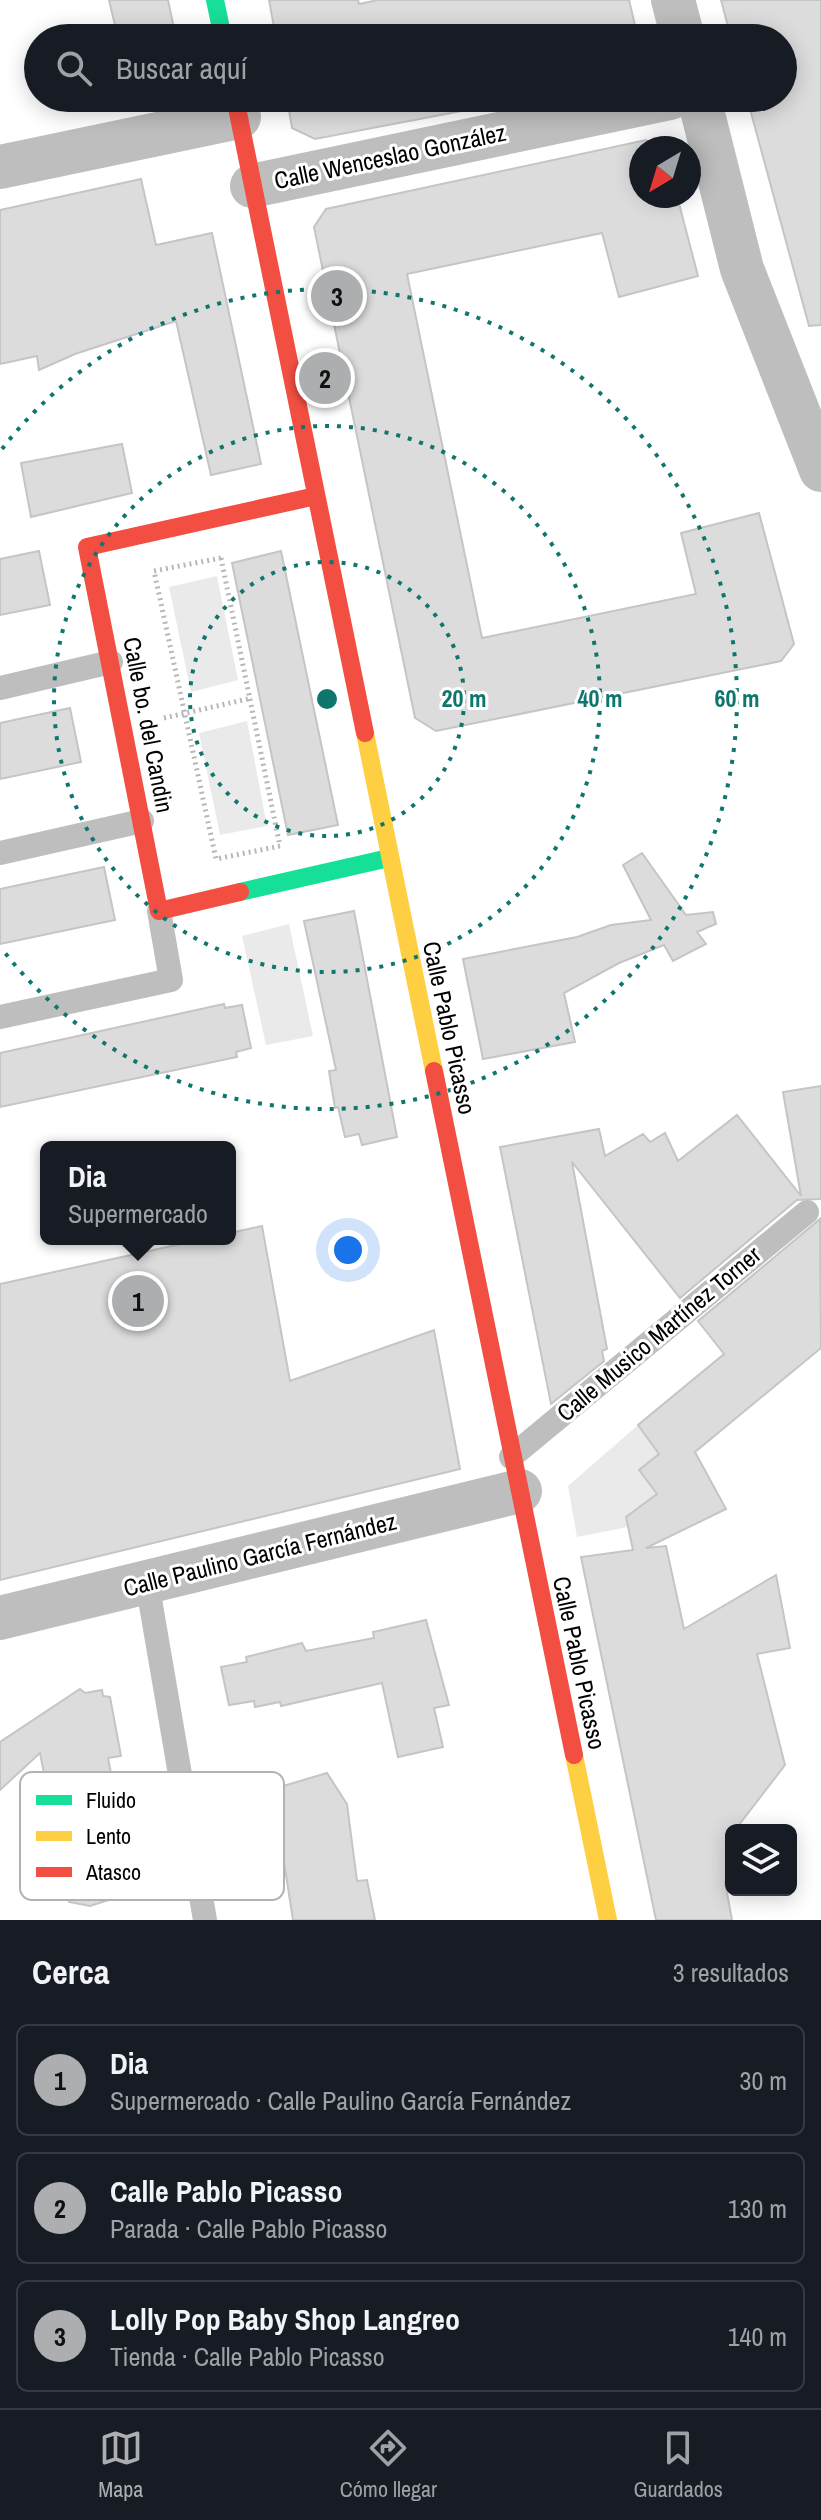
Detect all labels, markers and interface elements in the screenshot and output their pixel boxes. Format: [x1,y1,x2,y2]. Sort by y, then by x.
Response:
search box [24,24,797,112]
icon: search [52,46,96,90]
text: Buscar aquí [116,48,247,88]
street label: Calle Wenceslao González [271,116,509,196]
north arrow [629,136,701,208]
pin: 3 [311,266,363,326]
pin: 2 [299,348,351,408]
street label: Calle bo. del Candin [116,634,182,815]
text: 20 m [442,682,486,714]
text: 40 m [578,682,622,714]
text: 60 m [715,682,759,714]
centre of rings [313,685,341,713]
street label: Calle Pablo Picasso [416,938,484,1117]
popup [40,1141,236,1245]
text: Dia [68,1156,106,1196]
text: Supermercado [68,1196,208,1231]
your location [328,1230,368,1270]
street label: Calle Musico Martínez Torner [550,1238,767,1428]
pin: 1 [112,1271,164,1331]
street label: Calle Paulino García Fernández [120,1505,400,1603]
street label: Calle Pablo Picasso [546,1573,614,1752]
legend [20,1772,284,1900]
text: Fluido [86,1785,136,1815]
text: Lento [86,1821,131,1851]
map controls [725,1824,797,1896]
button: layers [725,1824,797,1896]
text: Atasco [85,1857,141,1887]
text: Cerca [32,1949,110,1995]
text: 3 resultados [673,1955,789,1990]
text: Dia [110,2043,148,2083]
text: 1 [54,2063,66,2098]
text: 30 m [740,2063,787,2098]
text: Supermercado · Calle Paulino García Fernández [110,2083,571,2118]
text: Calle Pablo Picasso [110,2171,342,2211]
text: 2 [54,2191,66,2226]
text: 130 m [728,2191,787,2226]
text: Parada · Calle Pablo Picasso [110,2211,387,2246]
text: Lolly Pop Baby Shop Langreo [110,2299,460,2339]
text: 3 [54,2319,66,2354]
text: 140 m [728,2319,787,2354]
text: Tienda · Calle Pablo Picasso [110,2339,384,2374]
tab: Mapa [98,2426,143,2504]
tab: Cómo llegar [340,2426,437,2504]
tab: Guardados [634,2426,723,2504]

